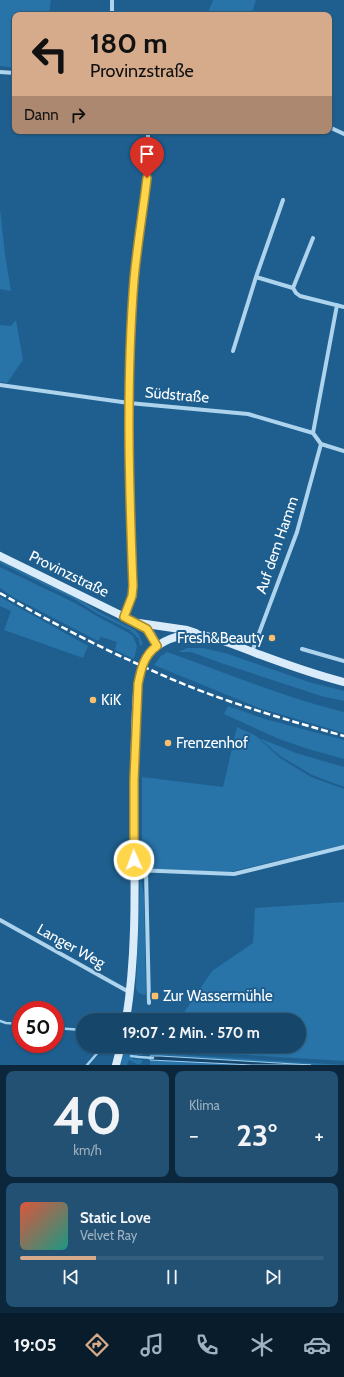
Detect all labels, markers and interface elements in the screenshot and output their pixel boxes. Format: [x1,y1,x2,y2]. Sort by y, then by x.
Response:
text: 180 m [90,26,168,60]
icon: left [24,28,76,80]
text: Provinzstraße [90,60,194,82]
icon: right [67,104,89,126]
text: Dann [24,106,59,124]
pin [130,137,164,178]
icon: arrive [136,143,158,165]
street label: Südstraße [144,383,210,407]
street label: Auf dem Hamm [252,494,302,596]
street label: Provinzstraße [26,547,112,601]
place label: Fresh&Beauty [177,629,264,647]
marker: Fresh&Beauty [267,633,277,643]
place label: KiK [101,691,122,709]
marker: KiK [88,695,98,705]
place label: Frenzenhof [176,734,248,752]
marker: Frenzenhof [163,738,173,748]
position arrow [113,839,155,881]
street label: Langer Weg [34,920,109,972]
place label: Zur Wassermühle [163,987,273,1005]
marker: Zur Wassermühle [150,991,160,1001]
speed limit sign: 50 [12,1001,64,1053]
text: 19:07 · 2 Min. · 570 m [122,1024,260,1042]
text: 40 [53,1084,122,1147]
text: Klima [189,1097,220,1113]
text: 23° [236,1117,277,1154]
text: − [189,1122,199,1149]
text: + [314,1122,324,1149]
text: km/h [73,1142,102,1158]
text: Static Love [80,1209,151,1227]
text: Velvet Ray [80,1227,137,1243]
icon: previous [60,1266,82,1288]
icon: pause [161,1266,183,1288]
icon: next [262,1266,284,1288]
icon: directions [83,1331,111,1359]
icon: music [138,1331,166,1359]
icon: phone [193,1331,221,1359]
icon: climate [248,1331,276,1359]
icon: car [303,1331,331,1359]
text: 19:05 [13,1334,57,1356]

